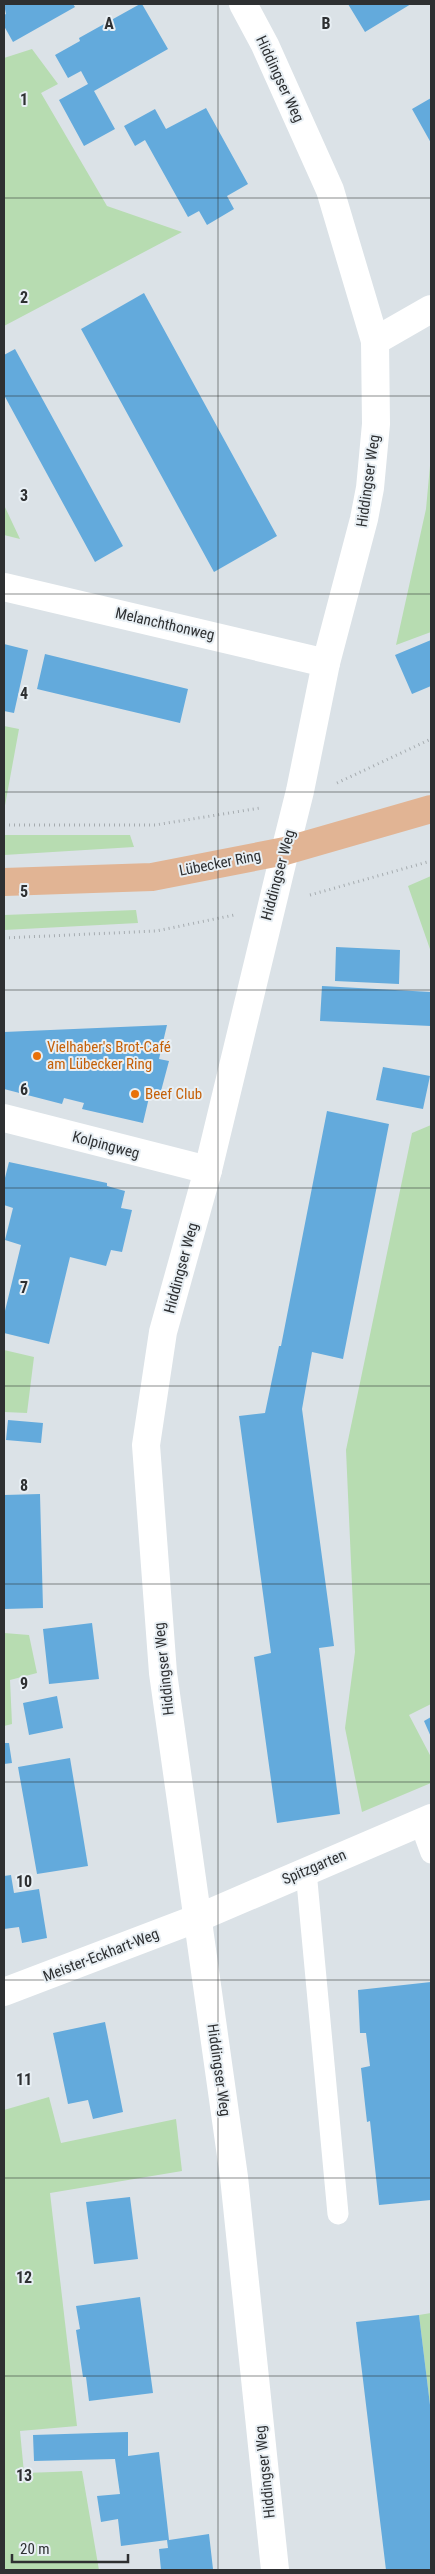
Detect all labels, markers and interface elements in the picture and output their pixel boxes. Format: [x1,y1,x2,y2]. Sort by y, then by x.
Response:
text: A [104,14,114,33]
text: B [322,14,331,33]
street label: Hiddingser Weg [252,33,308,125]
text: 1 [20,90,28,109]
text: 2 [20,288,28,307]
street label: Hiddingser Weg [353,434,383,528]
text: 3 [20,486,28,505]
street label: Melanchthonweg [114,604,216,644]
text: 4 [20,684,28,703]
street label: Hiddingser Weg [257,828,299,922]
street label: Lübecker Ring [177,846,263,880]
text: 5 [20,882,28,901]
place label: Vielhaber's Brot-Café am Lübecker Ring [47,1038,171,1073]
marker: Vielhaber's Brot-Café am Lübecker Ring [31,1050,43,1062]
text: 6 [20,1080,28,1099]
place label: Beef Club [145,1085,202,1103]
marker: Beef Club [129,1088,141,1100]
street label: Kolpingweg [71,1127,141,1163]
street label: Hiddingser Weg [160,1221,202,1315]
text: 7 [20,1278,28,1297]
text: 8 [20,1476,28,1495]
street label: Hiddingser Weg [150,1622,178,1716]
text: 9 [20,1674,28,1693]
street label: Spitzgarten [279,1845,349,1889]
text: 10 [16,1872,32,1891]
street label: Meister-Eckhart-Weg [41,1925,161,1985]
street label: Hiddingser Weg [204,2023,234,2117]
text: 11 [16,2070,32,2089]
text: 12 [16,2268,32,2287]
street label: Hiddingser Weg [251,2425,279,2519]
text: 13 [16,2466,32,2485]
scale bar [12,2532,129,2564]
text: 20 m [20,2540,50,2558]

